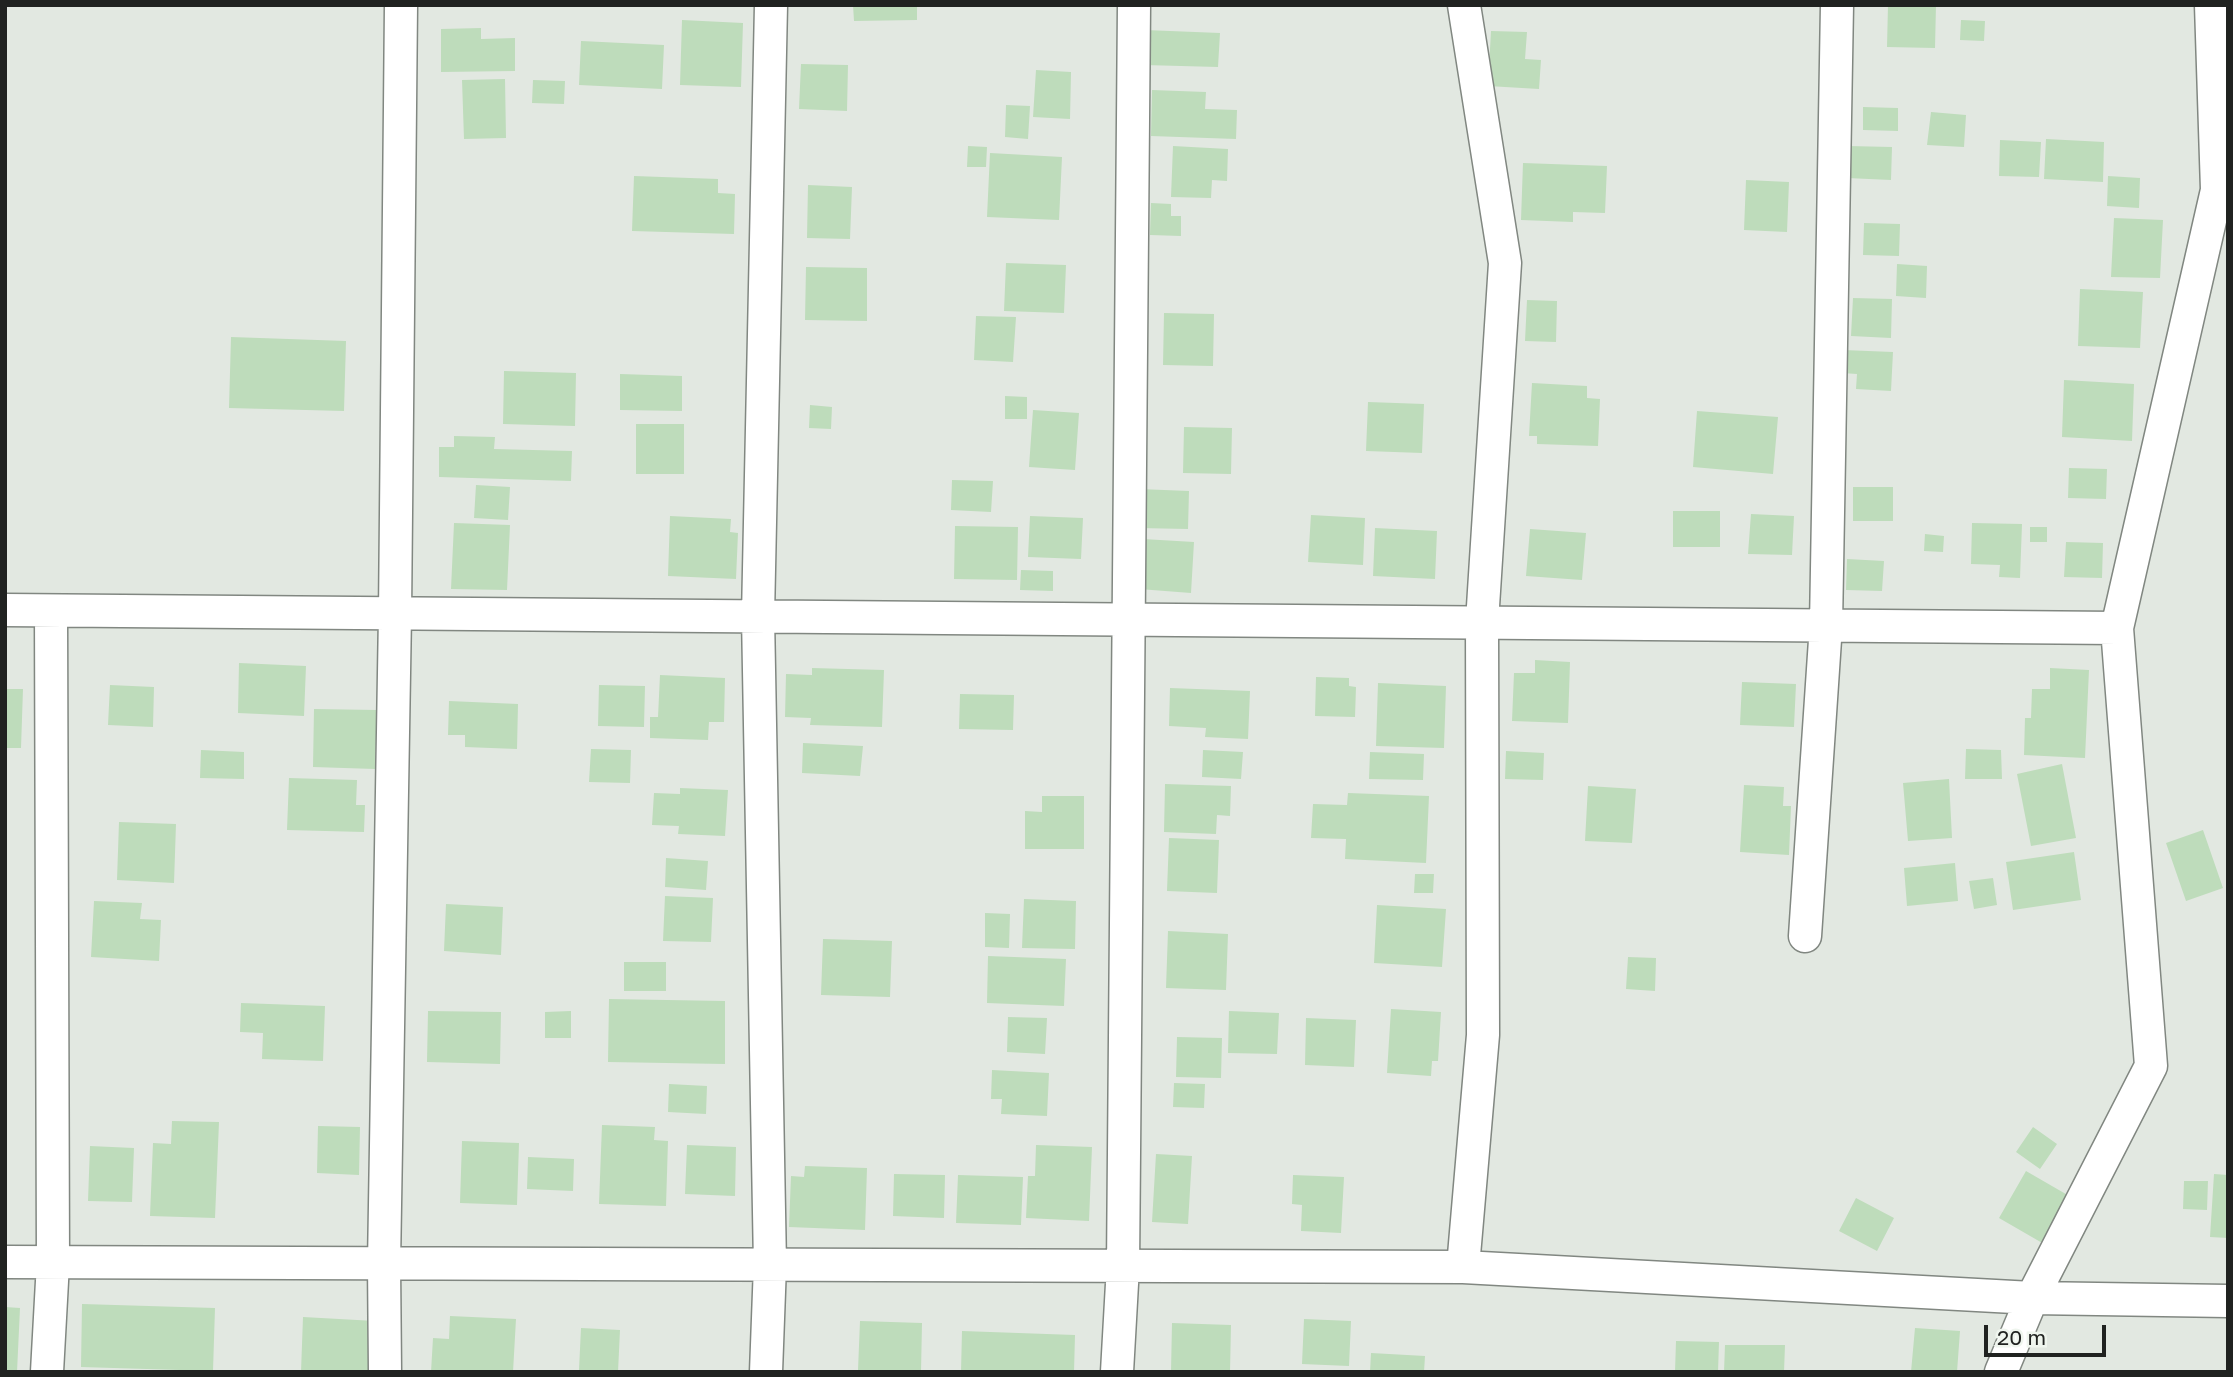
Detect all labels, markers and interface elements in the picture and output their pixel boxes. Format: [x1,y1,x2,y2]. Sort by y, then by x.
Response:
scale bar [1988,1310,2110,1354]
text: 20 m [1997,1324,2046,1350]

